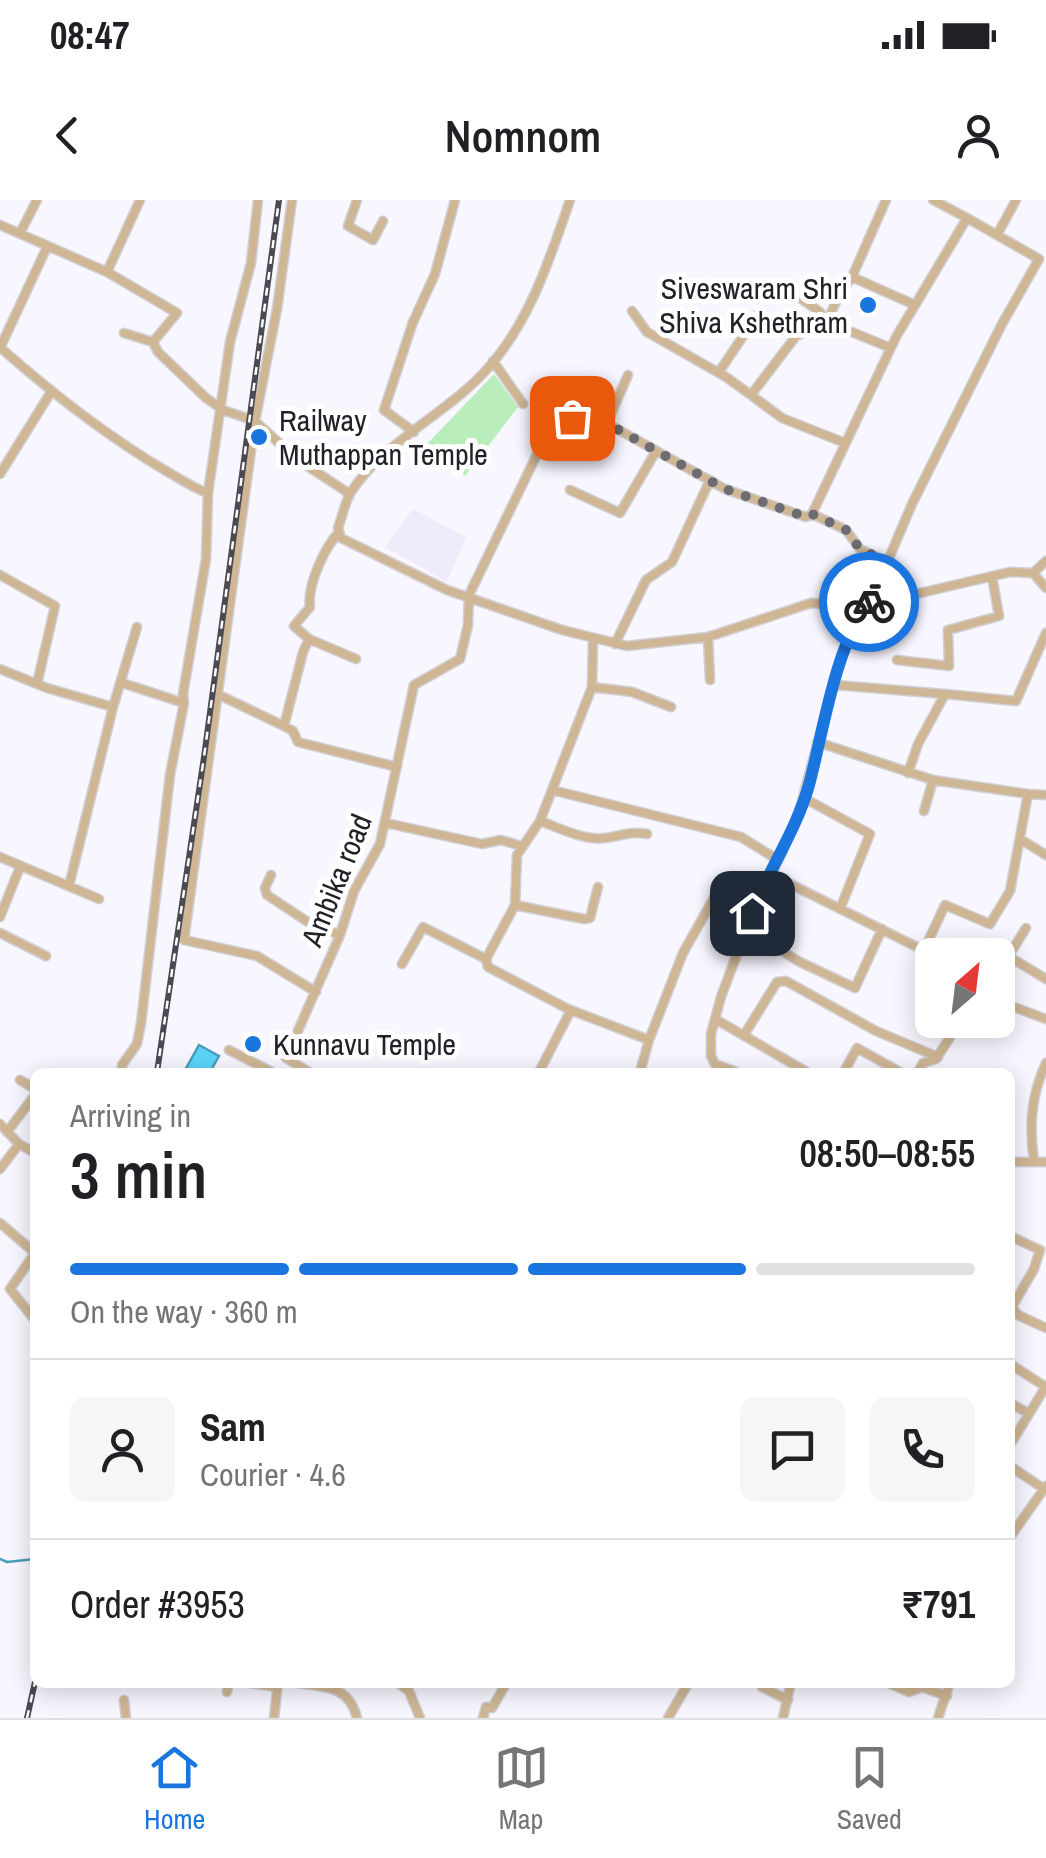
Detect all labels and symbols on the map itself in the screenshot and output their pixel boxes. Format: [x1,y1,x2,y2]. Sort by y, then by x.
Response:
place label: Siveswaram Shri Shiva Kshethram [659,268,848,342]
marker: Siveswaram Shri Shiva Kshethram [857,294,879,316]
pin [530,376,615,461]
place label: Railway Muthappan Temple [279,400,488,474]
marker: Railway Muthappan Temple [248,426,270,448]
courier [819,552,919,652]
street label: Ambika road [291,808,381,953]
pin [710,871,795,956]
north arrow [915,938,1015,1038]
place label: Kunnavu Temple [273,1024,456,1064]
marker: Kunnavu Temple [242,1033,264,1055]

